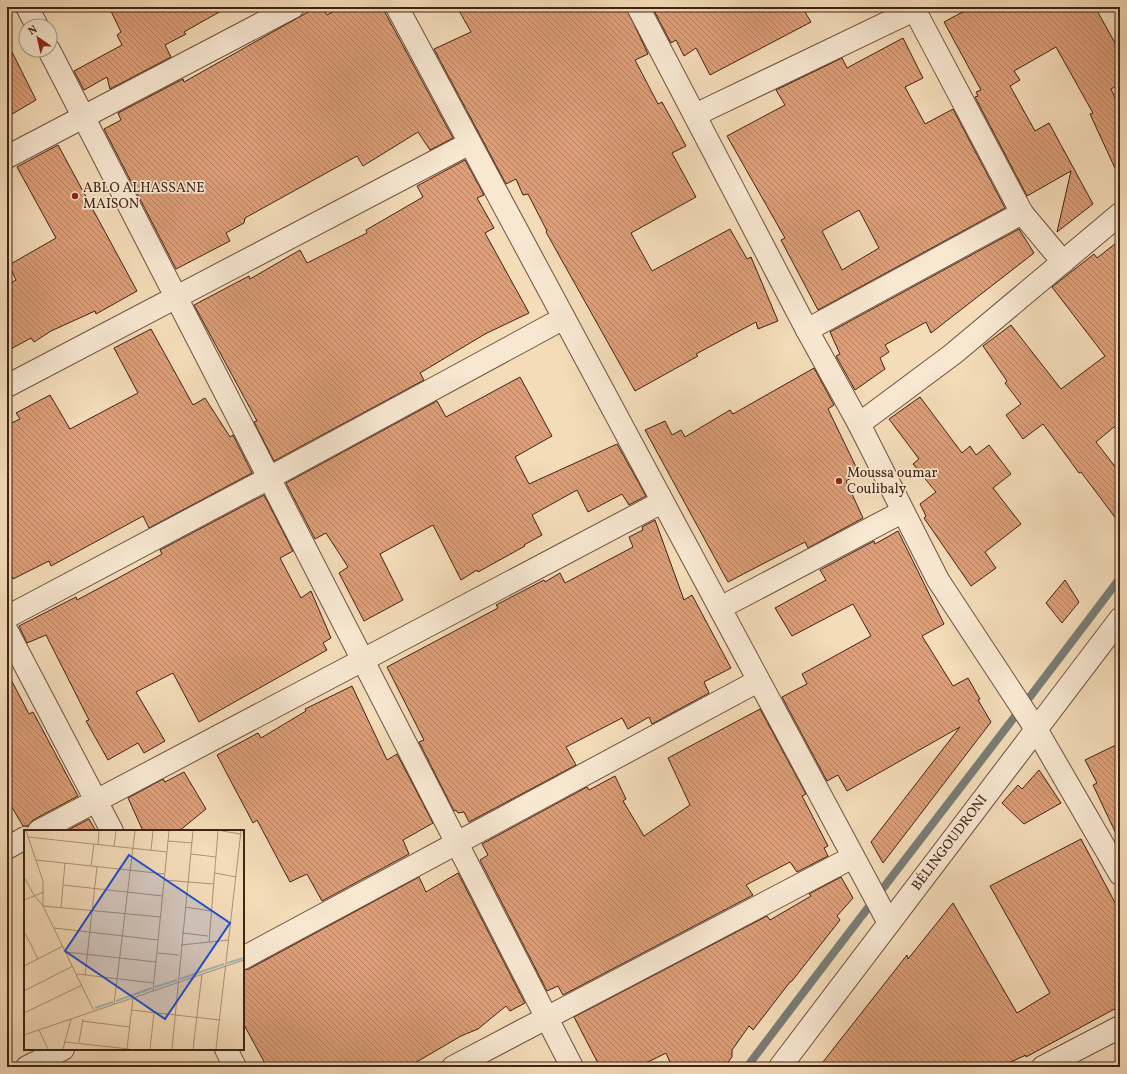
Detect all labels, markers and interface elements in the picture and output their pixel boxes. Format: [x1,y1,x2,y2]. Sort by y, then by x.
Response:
north arrow [18,18,58,58]
text: N [26,22,41,39]
place label: ABLO ALHASSANE MAISON [83,179,205,214]
marker: ABLO ALHASSANE MAISON [70,191,80,201]
place label: Moussa oumar Coulibaly [847,464,938,499]
marker: Moussa oumar Coulibaly [834,476,844,486]
street label: BÉLINGOUDRONI [908,791,992,895]
inset map [24,830,244,1050]

